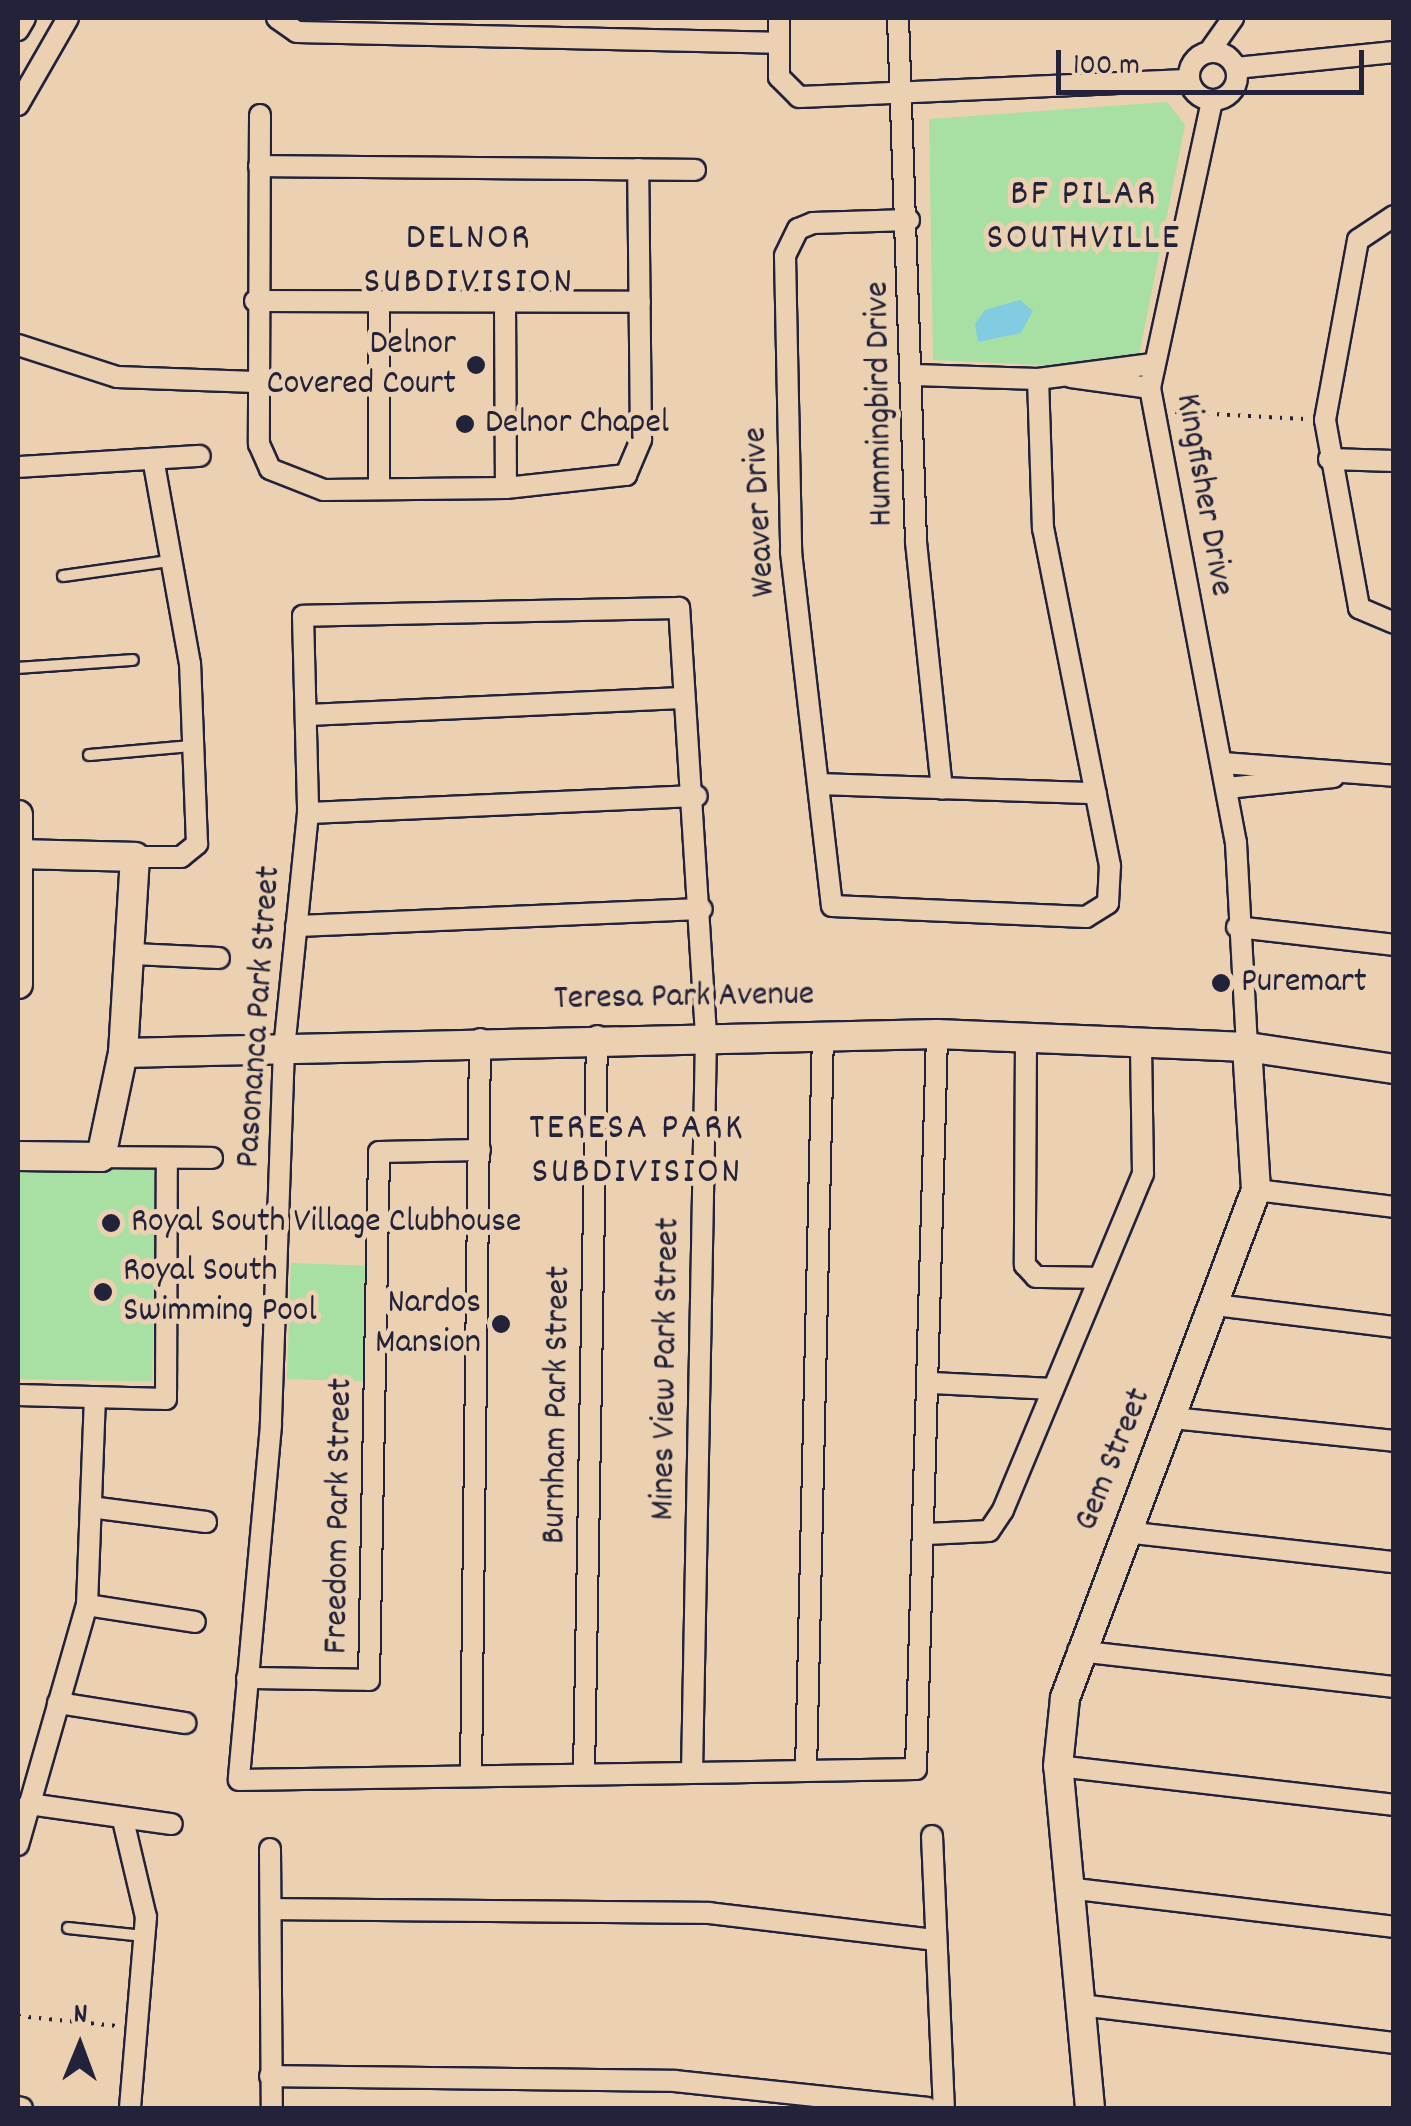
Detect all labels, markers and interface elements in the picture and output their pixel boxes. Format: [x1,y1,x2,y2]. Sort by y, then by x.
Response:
scale bar [1061,30,1368,92]
text: 100 m [1073,46,1140,89]
district label: BF PILAR SOUTHVILLE [987,173,1181,262]
district label: DELNOR SUBDIVISION [363,217,575,306]
street label: Hummingbird Drive [858,281,904,527]
place label: Delnor Covered Court [266,324,456,406]
marker: Delnor Covered Court [465,354,487,376]
street label: Kingfisher Drive [1165,390,1241,600]
place label: Delnor Chapel [485,403,669,445]
marker: Delnor Chapel [454,413,476,435]
street label: Weaver Drive [736,426,786,598]
street label: Pasonanca Park Street [228,865,292,1169]
place label: Puremart [1241,962,1367,1004]
marker: Puremart [1210,972,1232,994]
street label: Teresa Park Avenue [553,975,815,1021]
district label: TERESA PARK SUBDIVISION [529,1107,745,1196]
place label: Royal South Village Clubhouse [131,1202,521,1244]
marker: Royal South Village Clubhouse [100,1212,122,1234]
street label: Mines View Park Street [643,1217,691,1521]
place label: Royal South Swimming Pool [123,1251,317,1333]
street label: Burnham Park Street [535,1266,581,1544]
marker: Royal South Swimming Pool [92,1281,114,1303]
place label: Nardos Mansion [375,1283,481,1365]
marker: Nardos Mansion [490,1313,512,1335]
street label: Freedom Park Street [317,1378,363,1654]
street label: Gem Street [1066,1383,1162,1537]
north arrow [30,1996,130,2096]
text: N [73,1996,88,2036]

